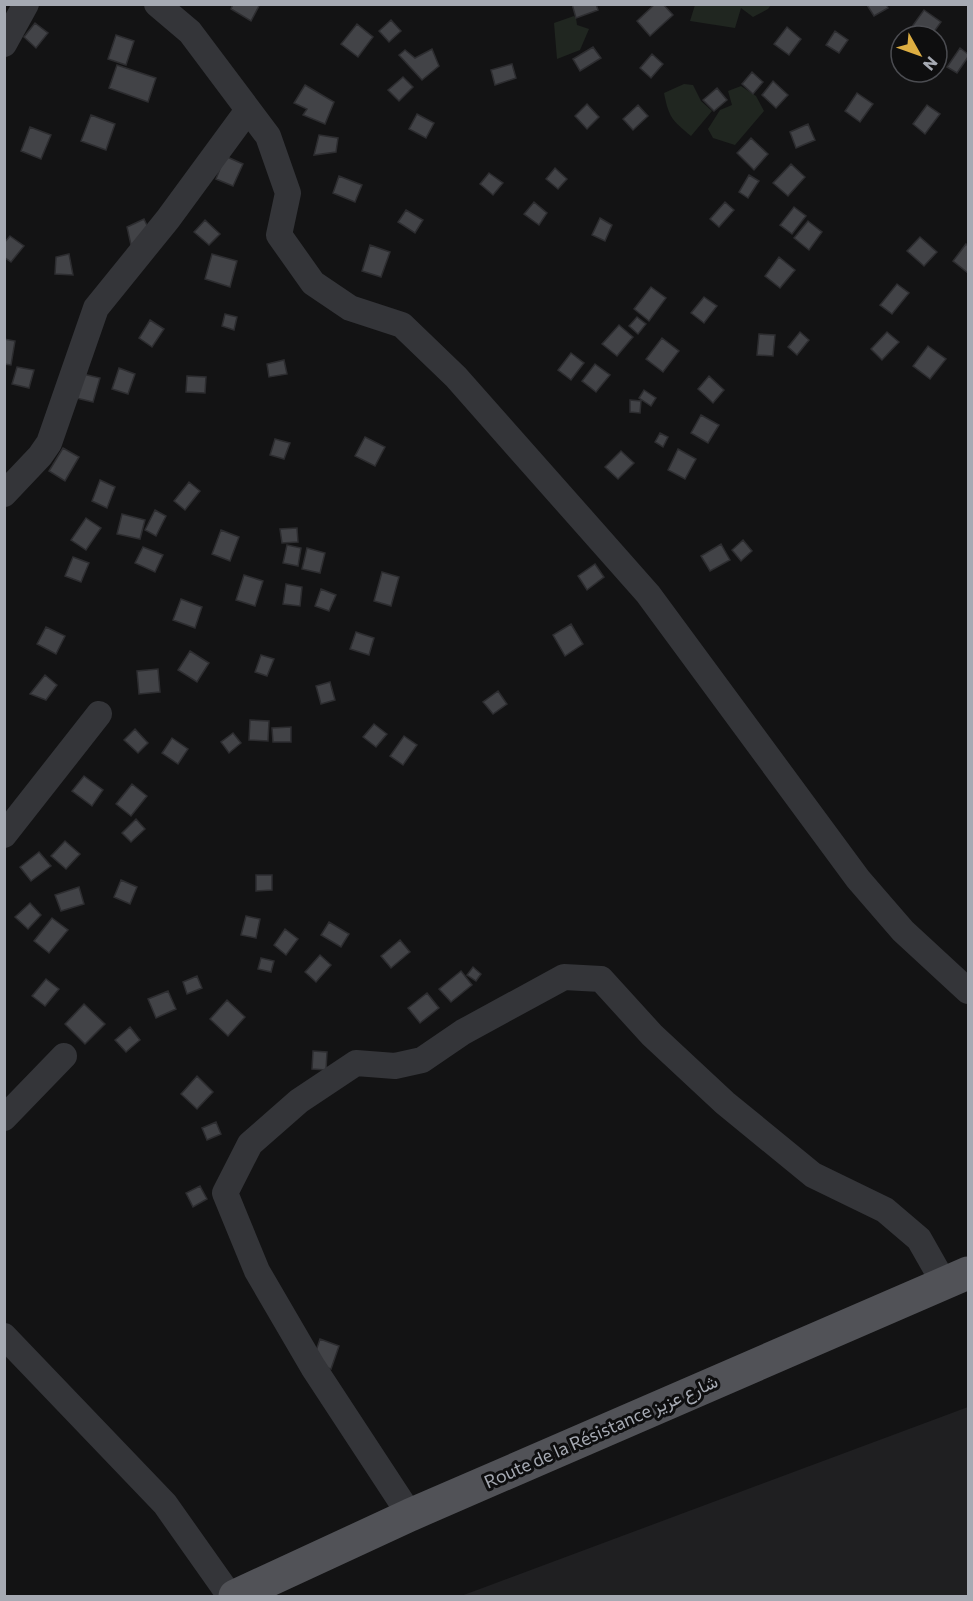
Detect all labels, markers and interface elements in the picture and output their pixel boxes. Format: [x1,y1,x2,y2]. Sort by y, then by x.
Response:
north arrow [889,24,949,84]
text: N [920,53,942,75]
street label: Route de la Résistance شارع عزيز [480,1370,722,1494]

